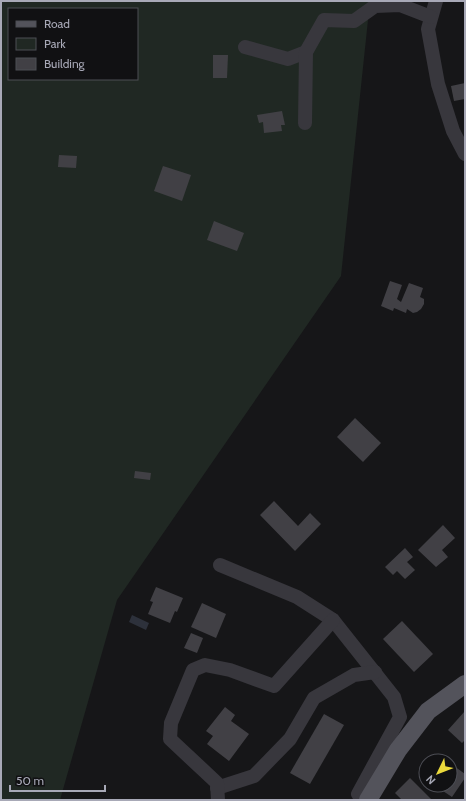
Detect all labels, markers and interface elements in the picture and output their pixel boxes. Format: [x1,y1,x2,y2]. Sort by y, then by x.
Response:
legend [8,8,138,80]
text: Road [44,16,70,31]
text: Park [44,36,66,51]
text: Building [44,56,86,71]
north arrow [418,753,458,793]
scale bar [10,767,105,793]
text: N [423,772,438,787]
text: 50 m [16,773,44,788]

